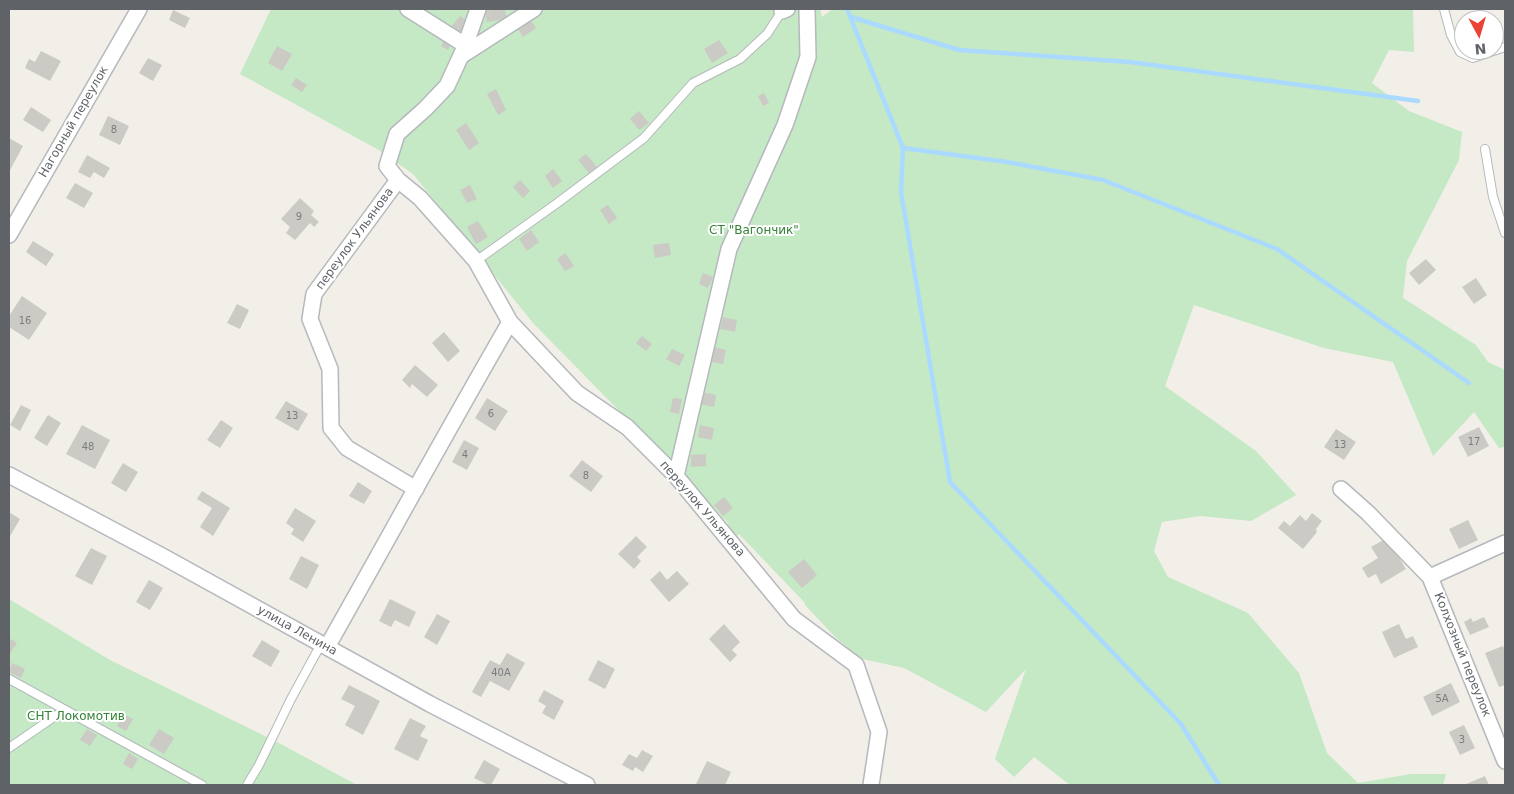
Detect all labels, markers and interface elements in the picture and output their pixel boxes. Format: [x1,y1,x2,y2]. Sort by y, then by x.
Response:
north arrow [1454,10,1504,60]
text: N [1474,40,1487,57]
street label: Нагорный переулок [36,64,112,180]
house number: 8 [111,124,117,136]
street label: переулок Ульянова [313,185,397,293]
house number: 9 [296,211,302,223]
park label: СТ "Вагончик" [709,224,799,238]
house number: 16 [19,315,31,327]
house number: 6 [488,408,494,420]
house number: 13 [286,410,298,422]
house number: 17 [1468,436,1480,448]
house number: 13 [1334,439,1346,451]
house number: 48 [82,441,94,453]
house number: 4 [462,449,468,461]
street label: переулок Ульянова [656,458,748,560]
house number: 8 [583,470,589,482]
street label: Колхозный переулок [1430,591,1494,719]
street label: улица Ленина [255,603,339,659]
house number: 40А [491,667,511,679]
house number: 5А [1435,693,1449,705]
park label: СНТ Локомотив [27,710,125,724]
house number: 3 [1459,734,1465,746]

